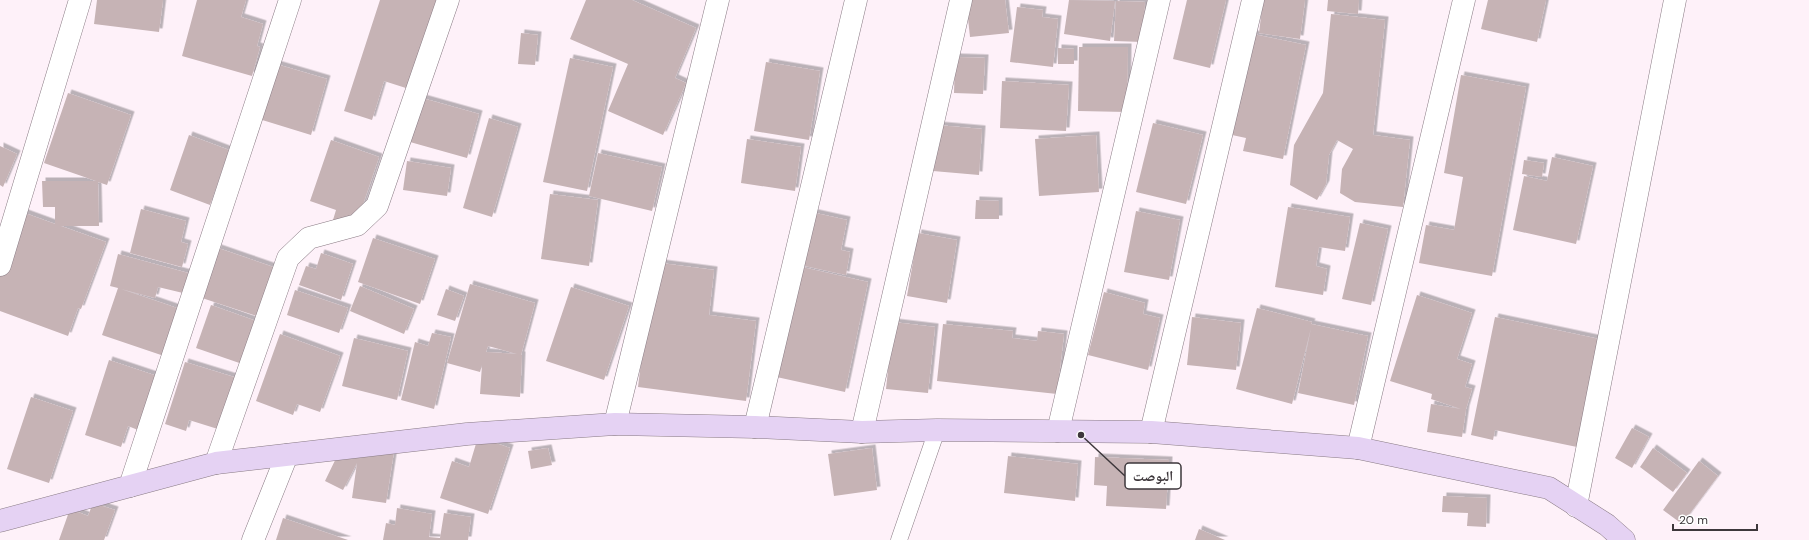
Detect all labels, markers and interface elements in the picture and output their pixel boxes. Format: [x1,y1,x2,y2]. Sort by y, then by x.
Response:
callout: البوصت [1125,463,1181,489]
text: البوصت [1133,467,1173,485]
scale bar [1673,506,1757,532]
text: 20 m [1679,512,1708,528]

